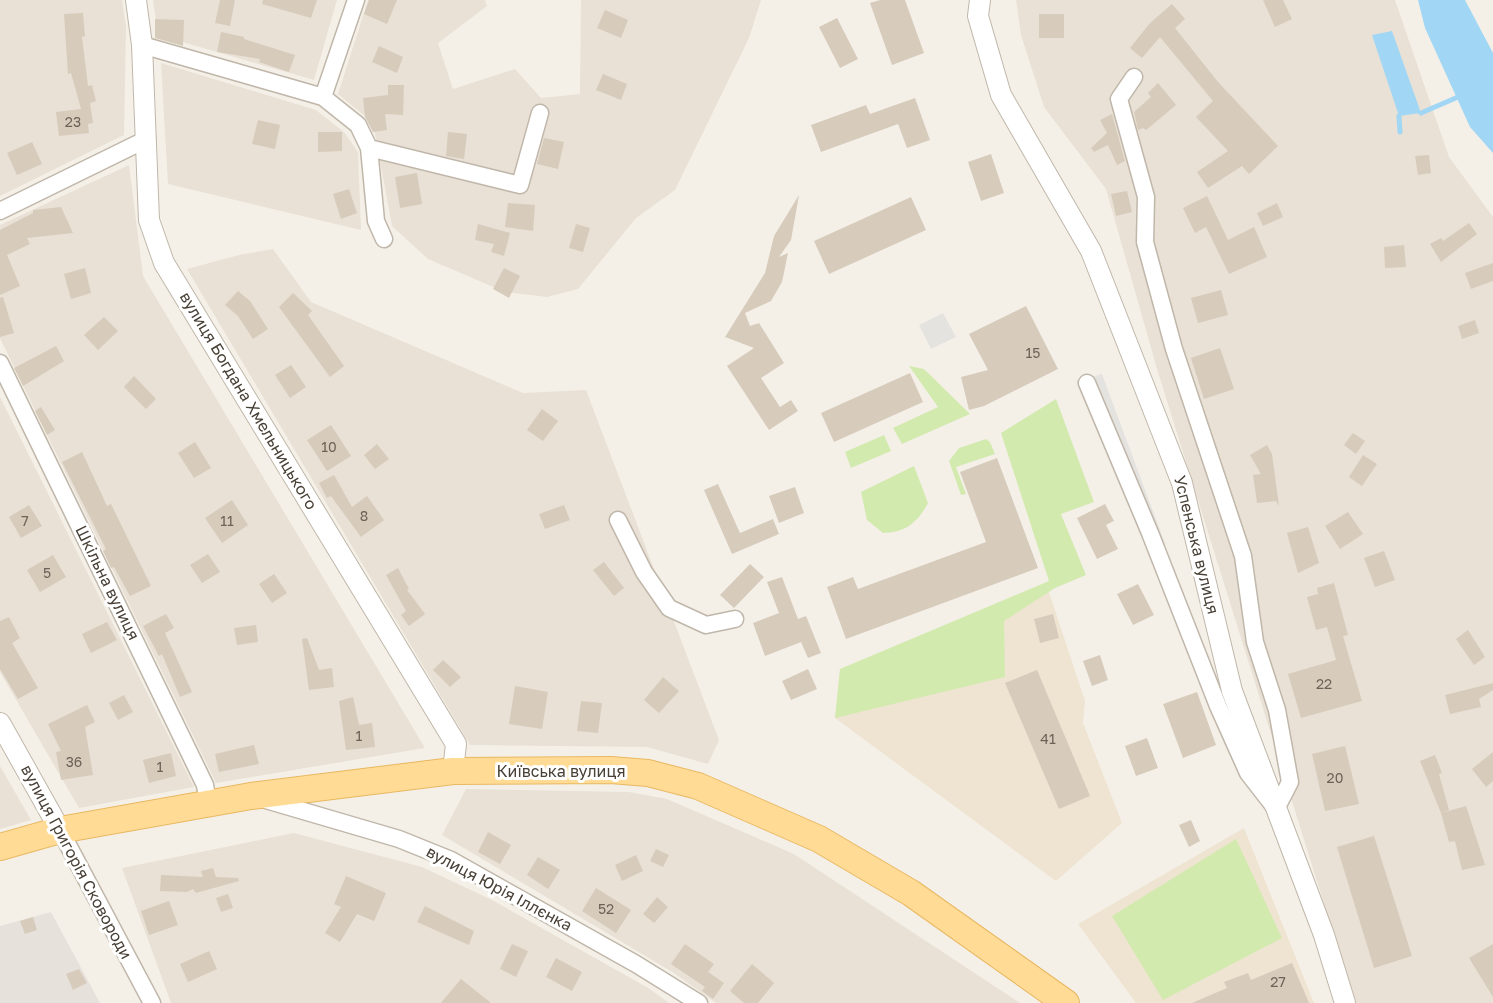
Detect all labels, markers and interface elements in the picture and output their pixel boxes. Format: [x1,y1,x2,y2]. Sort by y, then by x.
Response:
house number: 23 [65,115,81,131]
street label: вулиця Богдана Хмельницького [175,289,321,513]
house number: 15 [1026,346,1040,362]
house number: 10 [321,440,337,456]
street label: Успенська вулиця [1170,474,1222,616]
house number: 8 [360,509,368,525]
house number: 7 [21,514,29,530]
house number: 11 [220,514,234,530]
street label: Шкільна вулиця [71,523,143,643]
house number: 5 [43,566,51,582]
house number: 22 [1316,677,1332,693]
house number: 1 [356,729,362,745]
house number: 41 [1040,732,1056,748]
house number: 36 [66,755,82,771]
house number: 1 [157,760,163,776]
street label: вулиця Григорія Сковороди [17,762,135,962]
street label: Київська вулиця [496,762,626,782]
house number: 20 [1327,771,1343,787]
street label: вулиця Юрія Іллєнка [423,842,575,936]
house number: 52 [598,902,614,918]
house number: 27 [1270,975,1286,991]

